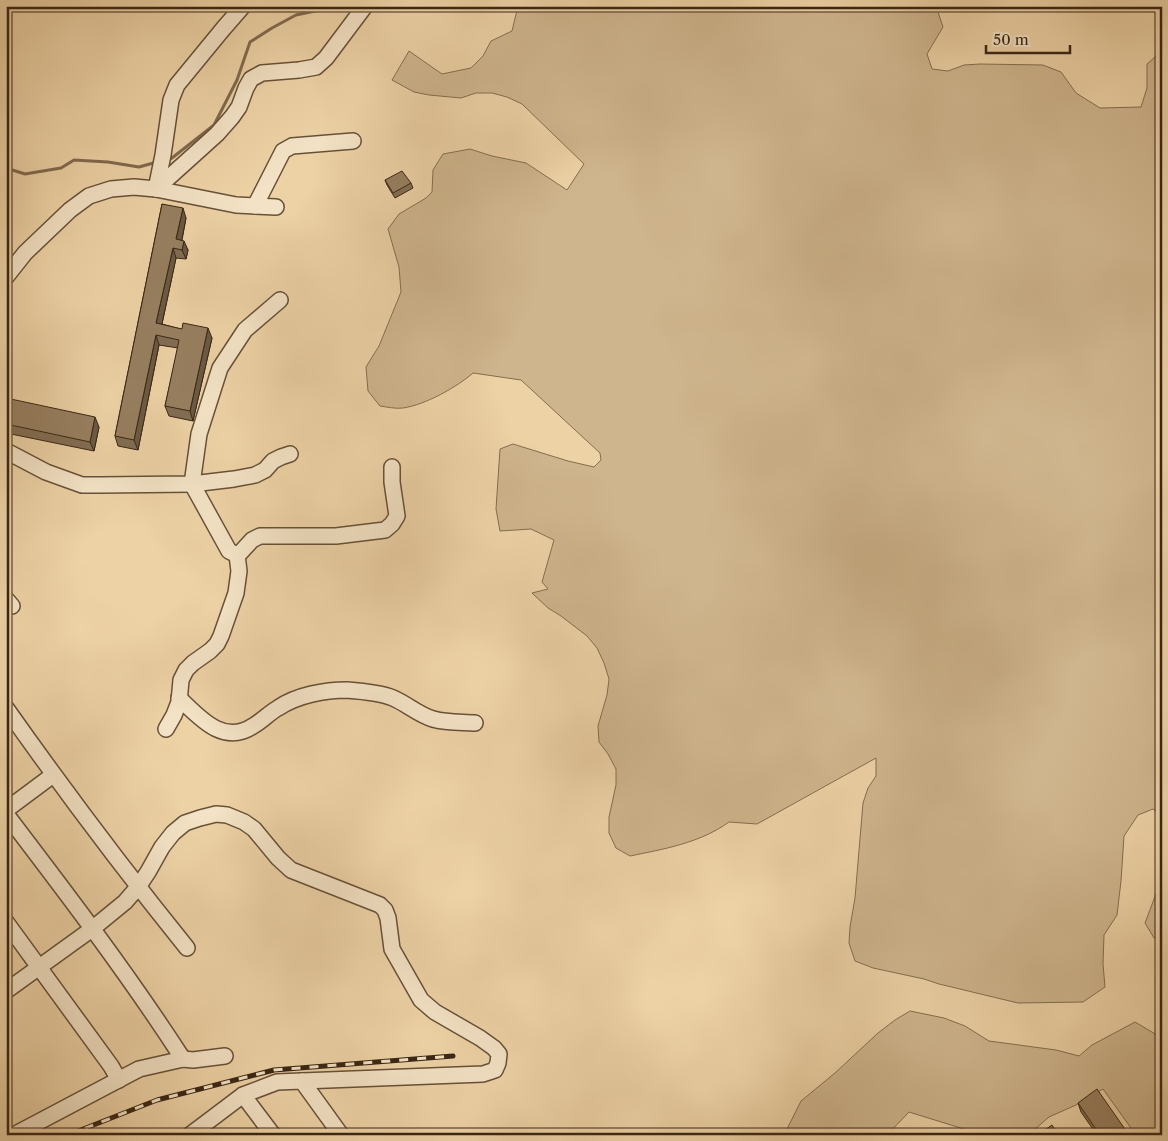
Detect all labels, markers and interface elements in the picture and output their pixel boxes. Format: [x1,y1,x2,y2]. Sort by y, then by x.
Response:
scale bar [986,22,1069,54]
text: 50 m [993,30,1029,49]

